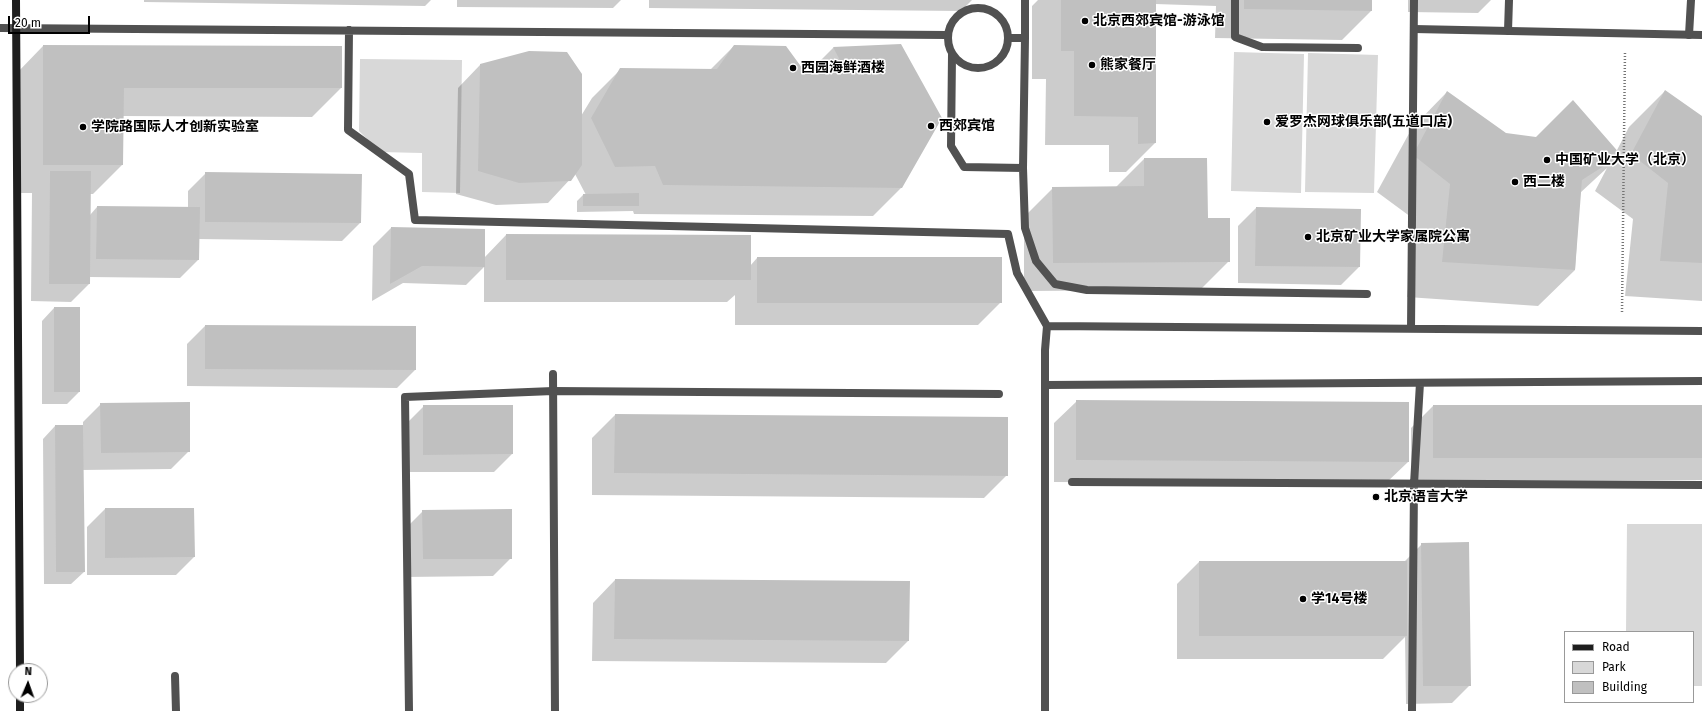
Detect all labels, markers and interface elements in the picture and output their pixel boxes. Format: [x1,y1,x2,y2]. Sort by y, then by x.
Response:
scale bar [10,8,92,34]
place label: 北京西郊宾馆-游泳馆 [1093,13,1225,29]
text: 20 m [15,16,41,30]
marker: 北京西郊宾馆-游泳馆 [1080,16,1090,26]
place label: 熊家餐厅 [1100,57,1156,73]
place label: 西园海鲜酒楼 [801,60,885,76]
marker: 熊家餐厅 [1087,60,1097,70]
marker: 西园海鲜酒楼 [788,63,798,73]
place label: 爱罗杰网球俱乐部(五道口店) [1275,114,1452,130]
marker: 爱罗杰网球俱乐部(五道口店) [1262,117,1272,127]
place label: 西郊宾馆 [939,118,995,134]
place label: 学院路国际人才创新实验室 [91,119,259,135]
marker: 西郊宾馆 [926,121,936,131]
marker: 学院路国际人才创新实验室 [78,122,88,132]
place label: 中国矿业大学（北京） [1555,152,1695,168]
marker: 中国矿业大学（北京） [1542,155,1552,165]
place label: 西二楼 [1523,174,1565,190]
marker: 西二楼 [1510,177,1520,187]
place label: 北京矿业大学家属院公寓 [1316,229,1470,245]
marker: 北京矿业大学家属院公寓 [1303,232,1313,242]
place label: 北京语言大学 [1384,489,1468,505]
marker: 北京语言大学 [1371,492,1381,502]
place label: 学14号楼 [1311,591,1367,607]
marker: 学14号楼 [1298,594,1308,604]
legend [1564,631,1694,703]
text: Road [1602,640,1630,654]
text: Park [1602,660,1626,674]
north arrow [8,663,48,703]
text: N [25,665,32,678]
text: Building [1602,680,1647,694]

